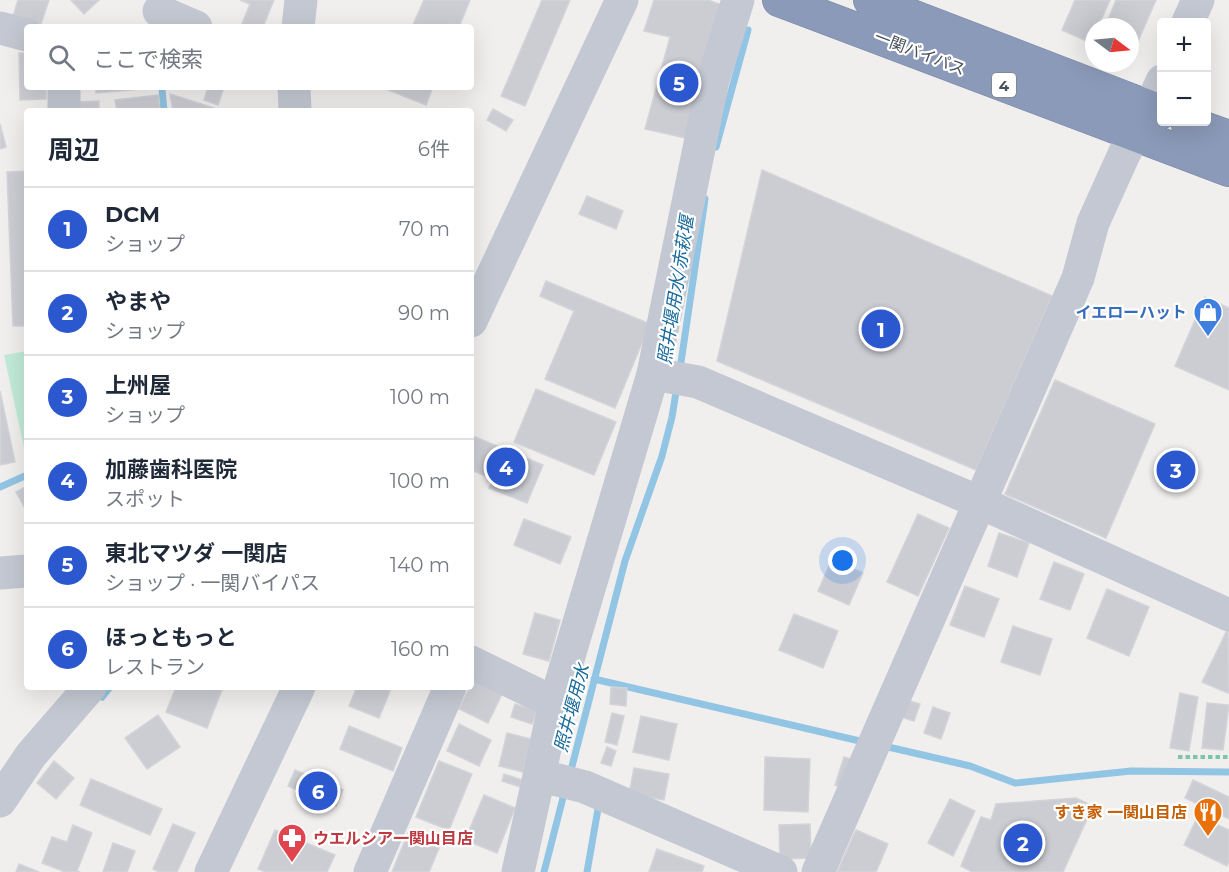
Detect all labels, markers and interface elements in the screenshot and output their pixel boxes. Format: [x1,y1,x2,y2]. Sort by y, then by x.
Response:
north arrow [1085,18,1139,72]
map controls [1157,18,1211,126]
button: + [1157,18,1211,72]
search box [24,24,474,90]
street label: 一関バイパス [872,27,968,79]
icon: search [45,41,78,74]
text: ここで検索 [93,46,203,73]
pin: 5 [660,60,698,106]
button: − [1157,72,1211,126]
road number: 4 [992,73,1016,97]
text: 周辺 [48,134,100,166]
text: 6件 [418,137,450,161]
text: DCM [105,201,160,228]
water label: 照井堰用水/赤萩堰 [653,211,699,366]
text: 1 [64,217,71,241]
text: 70 m [399,217,450,241]
text: ショップ [105,232,185,256]
text: やまや [105,288,171,315]
shop icon: イエローハット [1192,296,1224,338]
text: 2 [62,301,73,325]
text: 90 m [398,301,450,325]
place label: イエローハット [1075,303,1187,322]
pin: 1 [862,306,900,352]
text: ショップ [105,319,185,343]
text: 上州屋 [105,372,171,399]
text: 3 [62,385,73,409]
text: 100 m [390,385,450,409]
text: ショップ [105,403,185,427]
pin: 4 [486,444,526,490]
pin: 3 [1156,448,1196,492]
text: 加藤歯科医院 [105,456,237,483]
text: 4 [61,469,74,493]
text: 100 m [390,469,450,493]
text: スポット [105,487,185,511]
text: 東北マツダ 一関店 [105,540,287,567]
your location [828,546,857,575]
text: 5 [62,553,73,577]
text: 140 m [390,553,450,577]
text: ショップ · 一関バイパス [105,571,320,595]
text: ほっともっと [105,624,237,651]
text: 6 [61,637,74,661]
text: 160 m [391,637,450,661]
text: レストラン [105,655,205,679]
water label: 照井堰用水 [550,660,595,754]
pin: 6 [298,768,338,814]
restaurant icon: すき家 一関山目店 [1192,796,1224,838]
place label: すき家 一関山目店 [1054,803,1187,822]
pin: 2 [1004,820,1042,866]
pharmacy icon: ウエルシア一関山目店 [276,822,308,864]
place label: ウエルシア一関山目店 [313,829,473,848]

